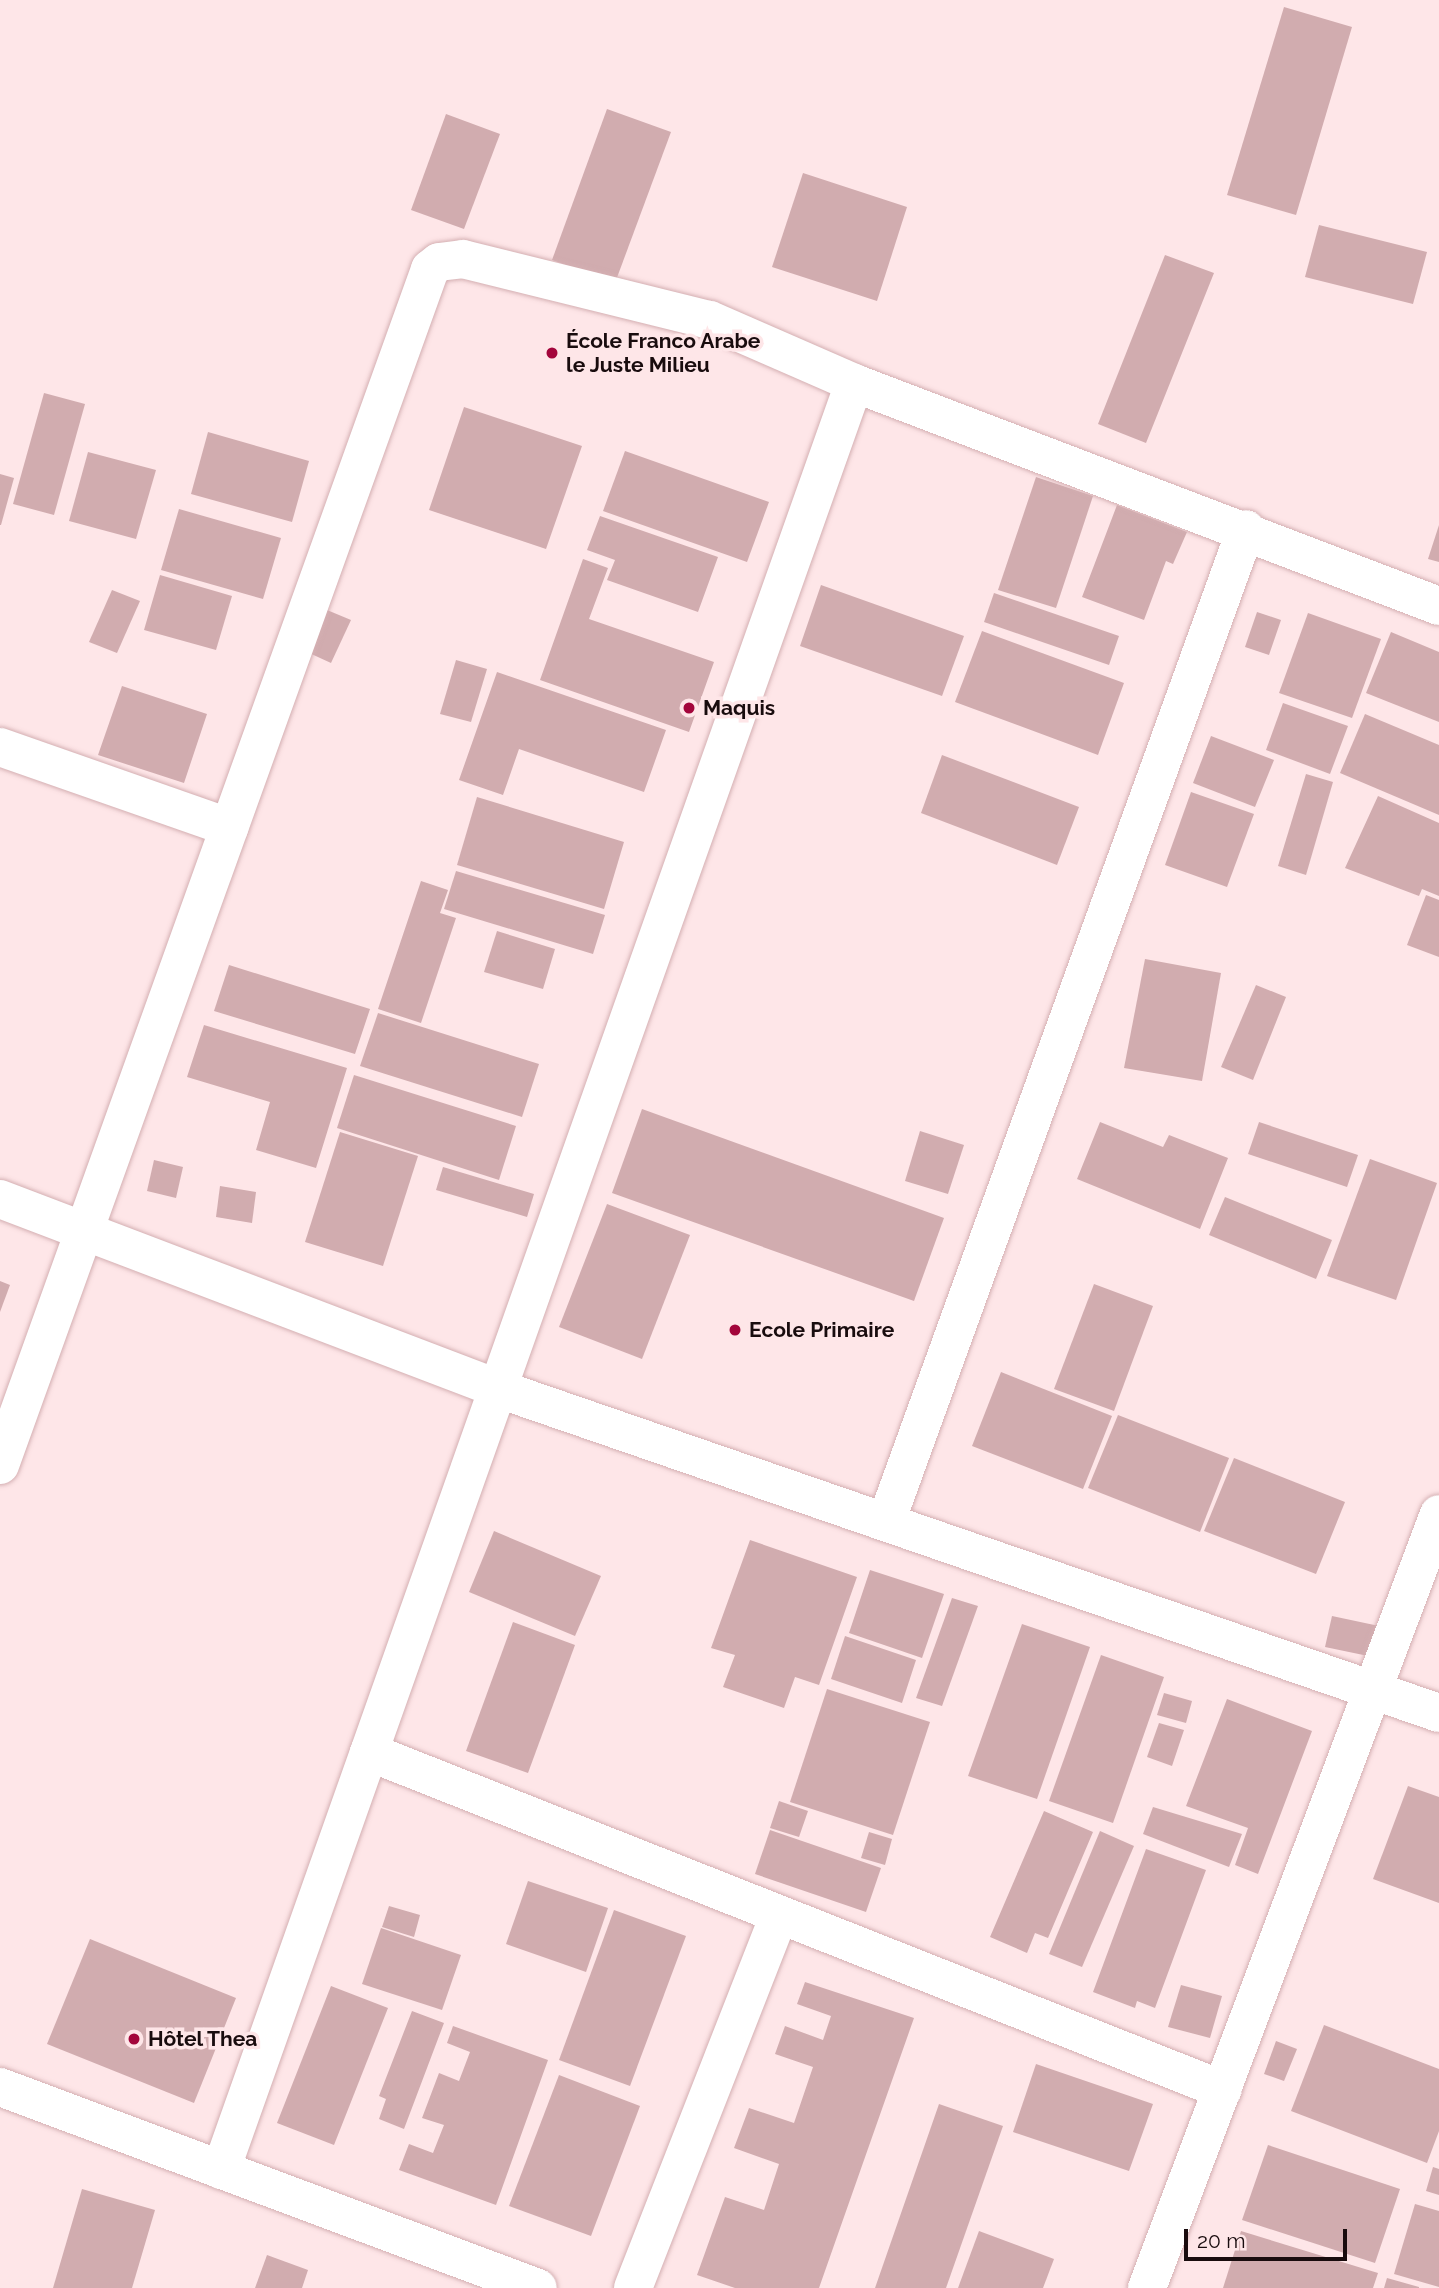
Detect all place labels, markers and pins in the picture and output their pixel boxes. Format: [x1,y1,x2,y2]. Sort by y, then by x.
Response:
place label: École Franco Arabe le Juste Milieu [566,328,761,378]
marker: École Franco Arabe le Juste Milieu [544,345,560,361]
place label: Maquis [703,695,775,721]
marker: Maquis [681,700,697,716]
place label: Ecole Primaire [749,1317,894,1343]
marker: Ecole Primaire [727,1322,743,1338]
place label: Hôtel Thea [148,2026,259,2052]
marker: Hôtel Thea [126,2031,142,2047]

